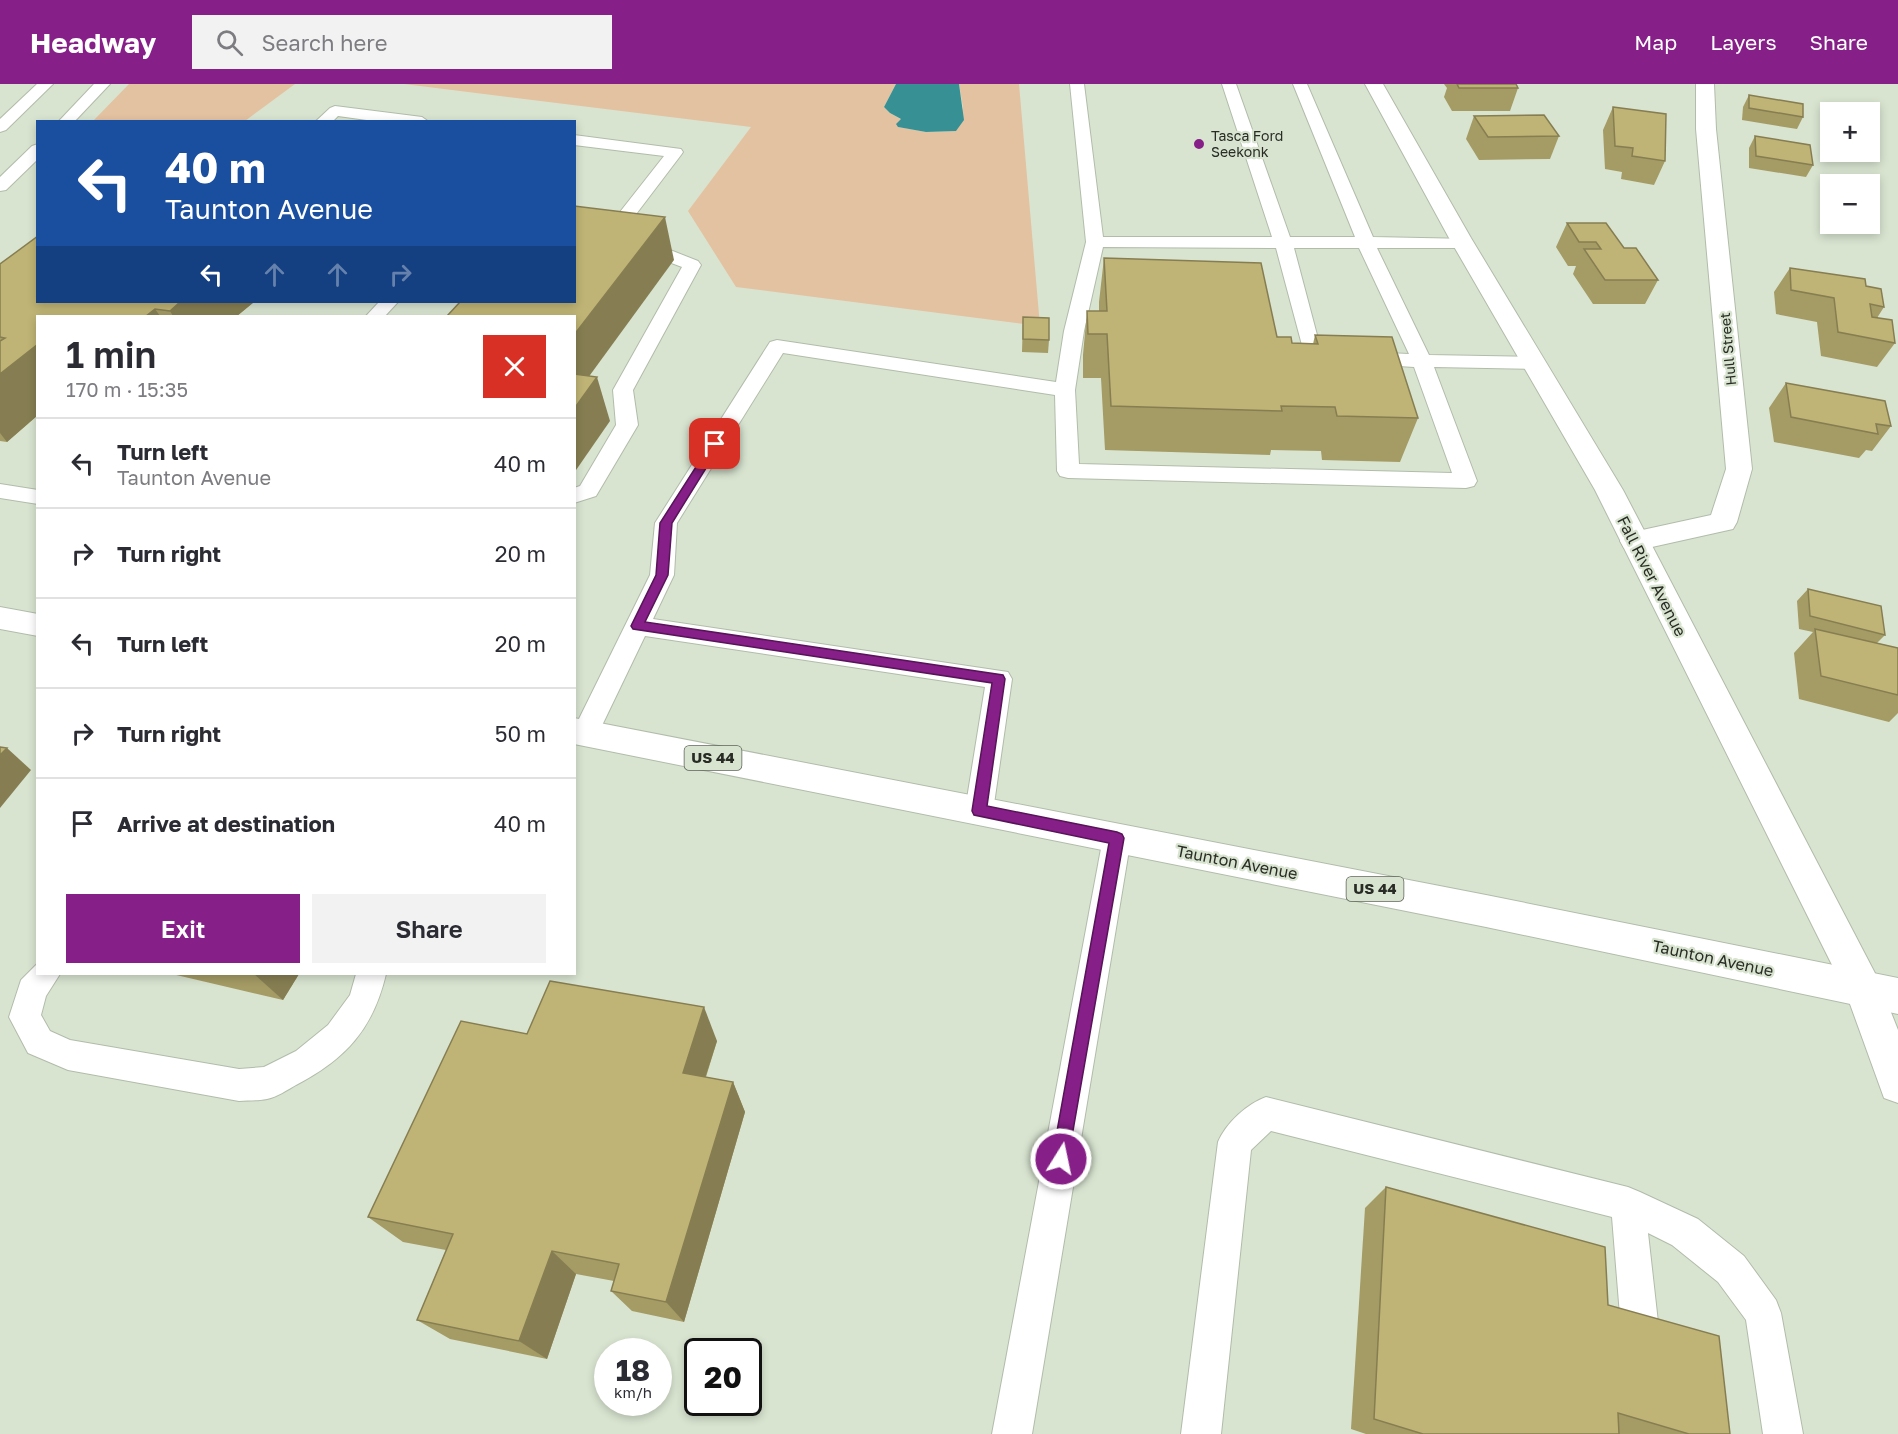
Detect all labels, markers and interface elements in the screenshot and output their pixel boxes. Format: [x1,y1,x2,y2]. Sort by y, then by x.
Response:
search box [192,15,612,69]
text: Headway [30,26,156,59]
icon: search [213,26,246,59]
text: Search here [261,29,387,56]
text: Map [1634,29,1677,55]
text: Layers [1710,29,1777,55]
text: Share [1810,29,1868,55]
map controls [1820,102,1880,234]
button: + [1820,102,1880,162]
place label: Tasca Ford Seekonk [1211,127,1283,160]
marker: Tasca Ford Seekonk [1192,137,1206,151]
text: 40 m [165,142,266,192]
icon: left [66,144,144,222]
button: − [1820,174,1880,234]
text: Taunton Avenue [165,193,373,225]
icon: left [195,258,228,291]
icon: ahead [258,258,291,291]
icon: ahead [321,258,354,291]
icon: right [384,258,417,291]
street label: Hull Street [1716,312,1739,386]
text: 1 min [66,333,156,376]
button: close [483,335,546,398]
text: 170 m · 15:35 [66,377,188,401]
pin [689,418,740,469]
icon: arrive [698,427,731,460]
text: Turn left [117,438,208,465]
icon: left [66,447,99,480]
text: 40 m [494,450,546,477]
text: Taunton Avenue [117,465,271,489]
street label: Fall River Avenue [1613,513,1691,639]
icon: right [66,537,99,570]
text: Turn right [117,540,221,567]
text: 20 m [495,540,546,567]
icon: left [66,627,99,660]
text: Turn left [117,630,208,657]
text: 20 m [495,630,546,657]
icon: right [66,717,99,750]
text: Turn right [117,720,221,747]
text: 50 m [495,720,546,747]
road number: US 44 [684,746,742,770]
icon: arrive [66,807,99,840]
text: Arrive at destination [117,810,335,837]
text: 40 m [494,810,546,837]
street label: Taunton Avenue [1175,840,1299,884]
road number: US 44 [1346,877,1404,901]
button: Exit [66,894,300,963]
button: Share [312,894,546,963]
street label: Taunton Avenue [1651,935,1775,981]
position arrow [1029,1127,1093,1191]
speed limit sign: 20 [684,1338,762,1416]
text: 18 [616,1352,650,1388]
text: km/h [614,1383,652,1401]

